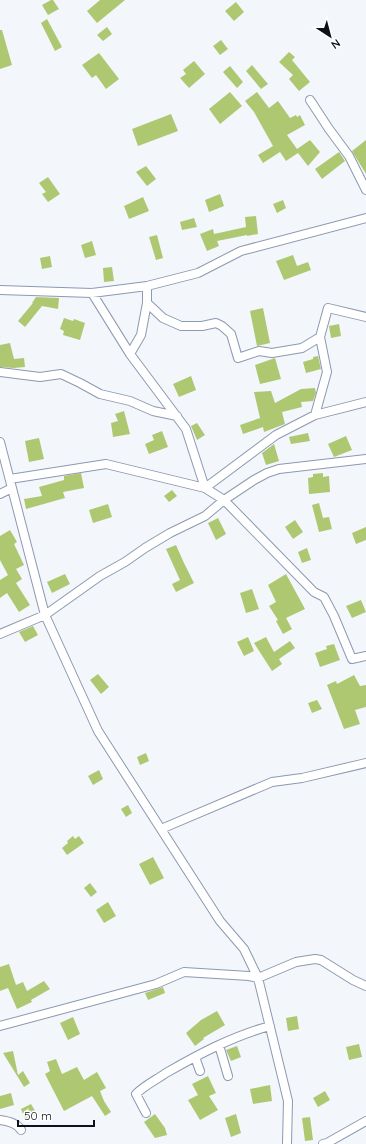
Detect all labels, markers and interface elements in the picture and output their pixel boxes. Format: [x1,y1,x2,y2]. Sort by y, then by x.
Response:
north arrow [310,16,350,56]
text: N [328,36,343,52]
scale bar [18,1102,94,1128]
text: 50 m [24,1108,52,1123]

